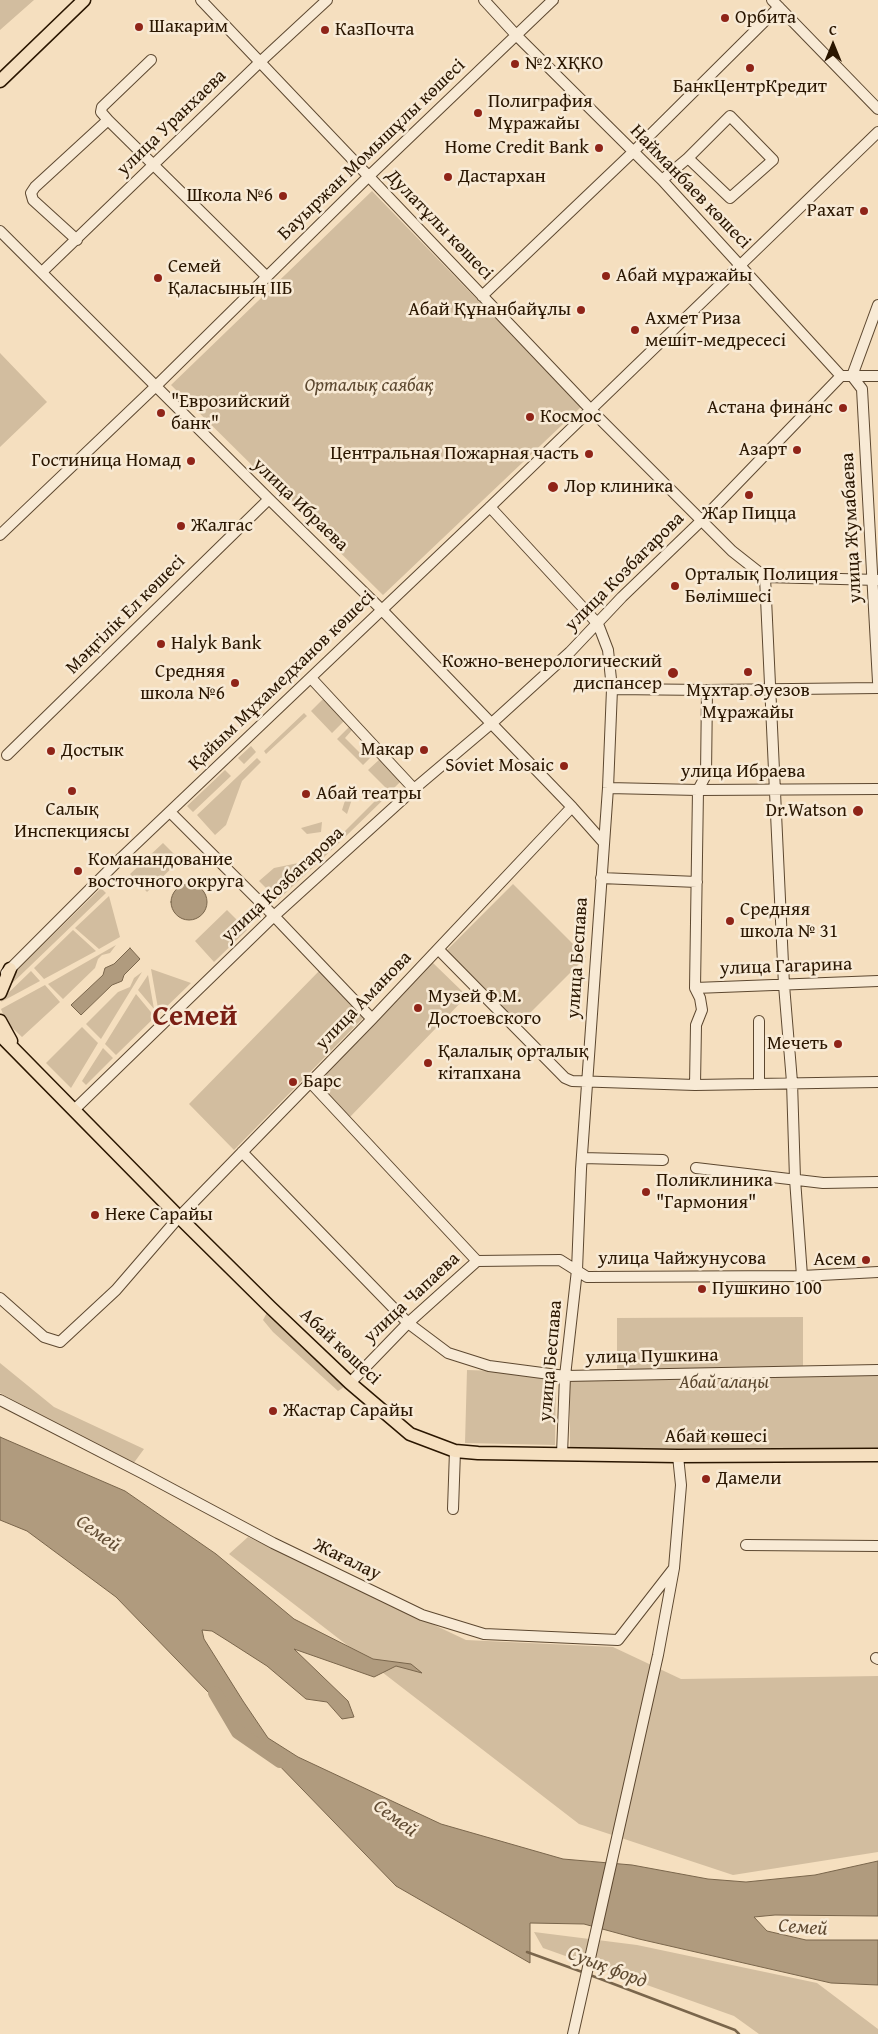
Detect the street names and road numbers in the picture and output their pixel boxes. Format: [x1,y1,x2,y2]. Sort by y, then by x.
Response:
street label: Бауыржан Момышұлы көшесі [274,54,470,246]
street label: улица Уранхаева [113,65,231,181]
street label: Найманбаев көшесі [625,120,755,254]
street label: Дулатұлы көшесі [380,165,498,285]
street label: улица Жумабаева [837,452,867,604]
street label: улица Ибраева [247,454,353,556]
street label: улица Козбагарова [561,508,689,636]
street label: Мәңгілік Ел көшесі [62,551,190,679]
street label: Қайым Мұхамедханов көшесі [184,586,380,776]
street label: улица Ибраева [681,761,805,783]
street label: улица Козбагарова [217,822,349,948]
street label: улица Беспава [562,897,594,1019]
street label: улица Аманова [311,947,417,1055]
street label: улица Гагарина [719,953,853,981]
street label: улица Чапаева [359,1248,465,1348]
street label: улица Чайжунусова [598,1248,766,1270]
street label: улица Беспава [534,1299,568,1423]
street label: Абай көшесі [295,1304,385,1390]
street label: улица Пушкина [585,1344,719,1370]
street label: Абай көшесі [665,1426,767,1448]
street label: Жағалау [310,1534,384,1586]

